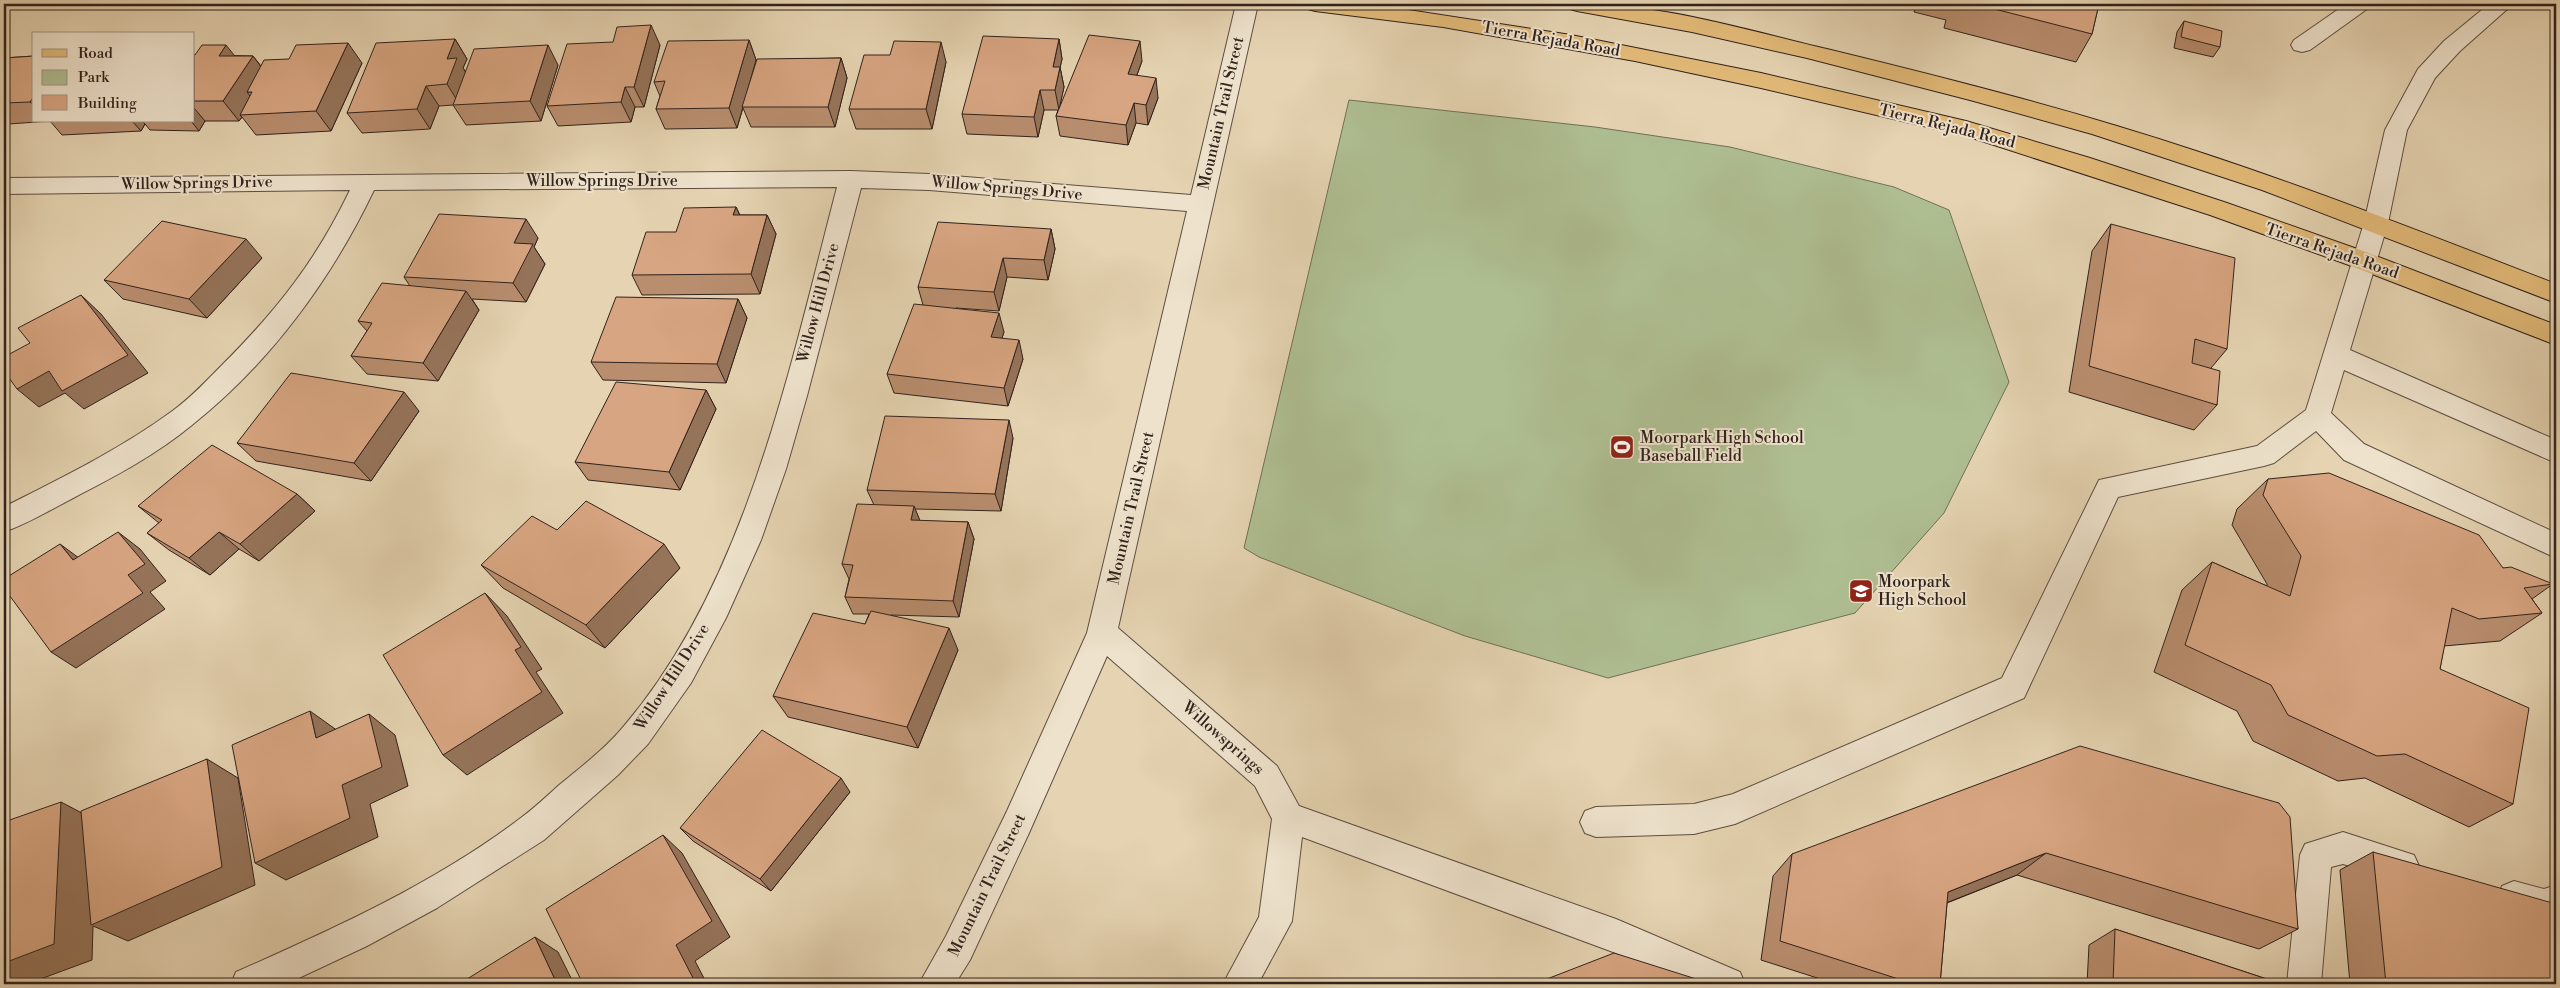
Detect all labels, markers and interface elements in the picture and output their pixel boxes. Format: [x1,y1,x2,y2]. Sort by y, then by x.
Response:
street label: Tierra Rejada Road [1480,17,1622,61]
legend [32,32,195,122]
street label: Mountain Trail Street [1194,34,1248,191]
text: Road [78,44,113,63]
text: Park [78,68,110,87]
text: Building [77,94,137,113]
street label: Tierra Rejada Road [1877,99,2017,153]
street label: Willow Springs Drive [525,171,678,191]
street label: Willow Springs Drive [930,171,1083,205]
street label: Willow Springs Drive [120,172,273,194]
street label: Tierra Rejada Road [2263,219,2401,283]
street label: Willow Hill Drive [792,241,844,366]
place label: Moorpark High School Baseball Field [1639,428,1804,466]
street label: Mountain Trail Street [1104,429,1158,586]
sports icon: Moorpark High School Baseball Field [1609,434,1635,460]
place label: Moorpark High School [1878,572,1967,610]
school or university icon: Moorpark High School [1848,578,1874,604]
street label: Willow Hill Drive [629,620,714,735]
street label: Willowsprings [1177,696,1268,779]
street label: Mountain Trail Street [944,810,1030,960]

